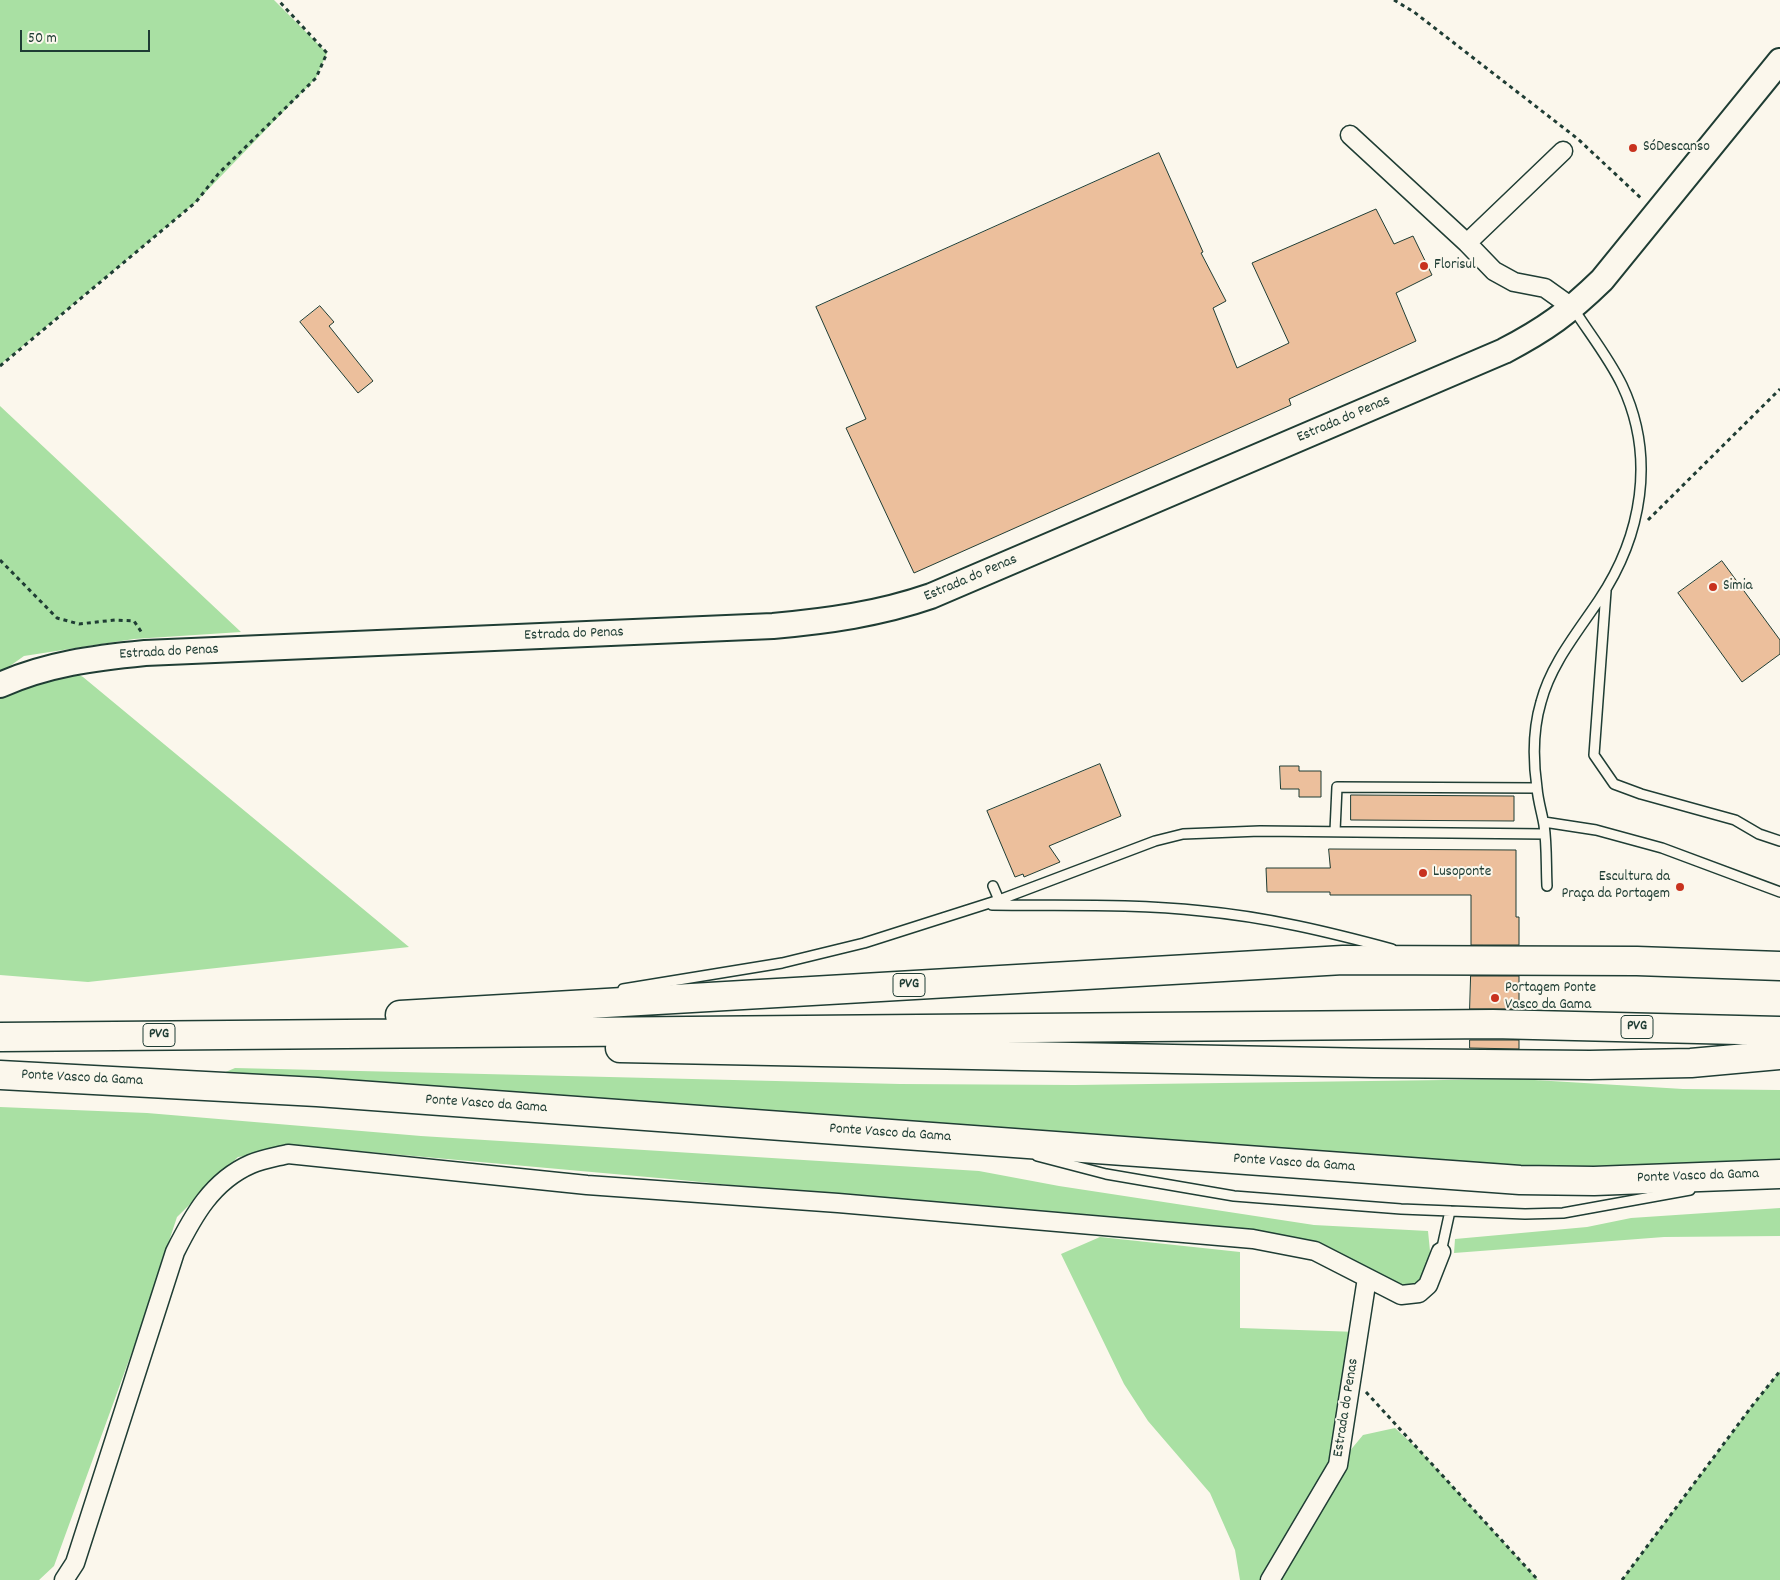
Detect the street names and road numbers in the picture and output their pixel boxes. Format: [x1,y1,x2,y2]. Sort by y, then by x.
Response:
street label: Estrada do Penas [1295,392,1393,448]
street label: Estrada do Penas [922,551,1020,607]
street label: Estrada do Penas [524,624,624,646]
street label: Estrada do Penas [119,641,219,665]
road number: PVG [893,974,925,996]
road number: PVG [1621,1016,1653,1038]
road number: PVG [143,1024,175,1046]
street label: Ponte Vasco da Gama [21,1067,143,1091]
street label: Ponte Vasco da Gama [424,1092,548,1118]
street label: Ponte Vasco da Gama [828,1121,952,1147]
street label: Ponte Vasco da Gama [1232,1151,1356,1177]
street label: Ponte Vasco da Gama [1637,1166,1759,1188]
street label: Estrada do Penas [1330,1357,1364,1459]

